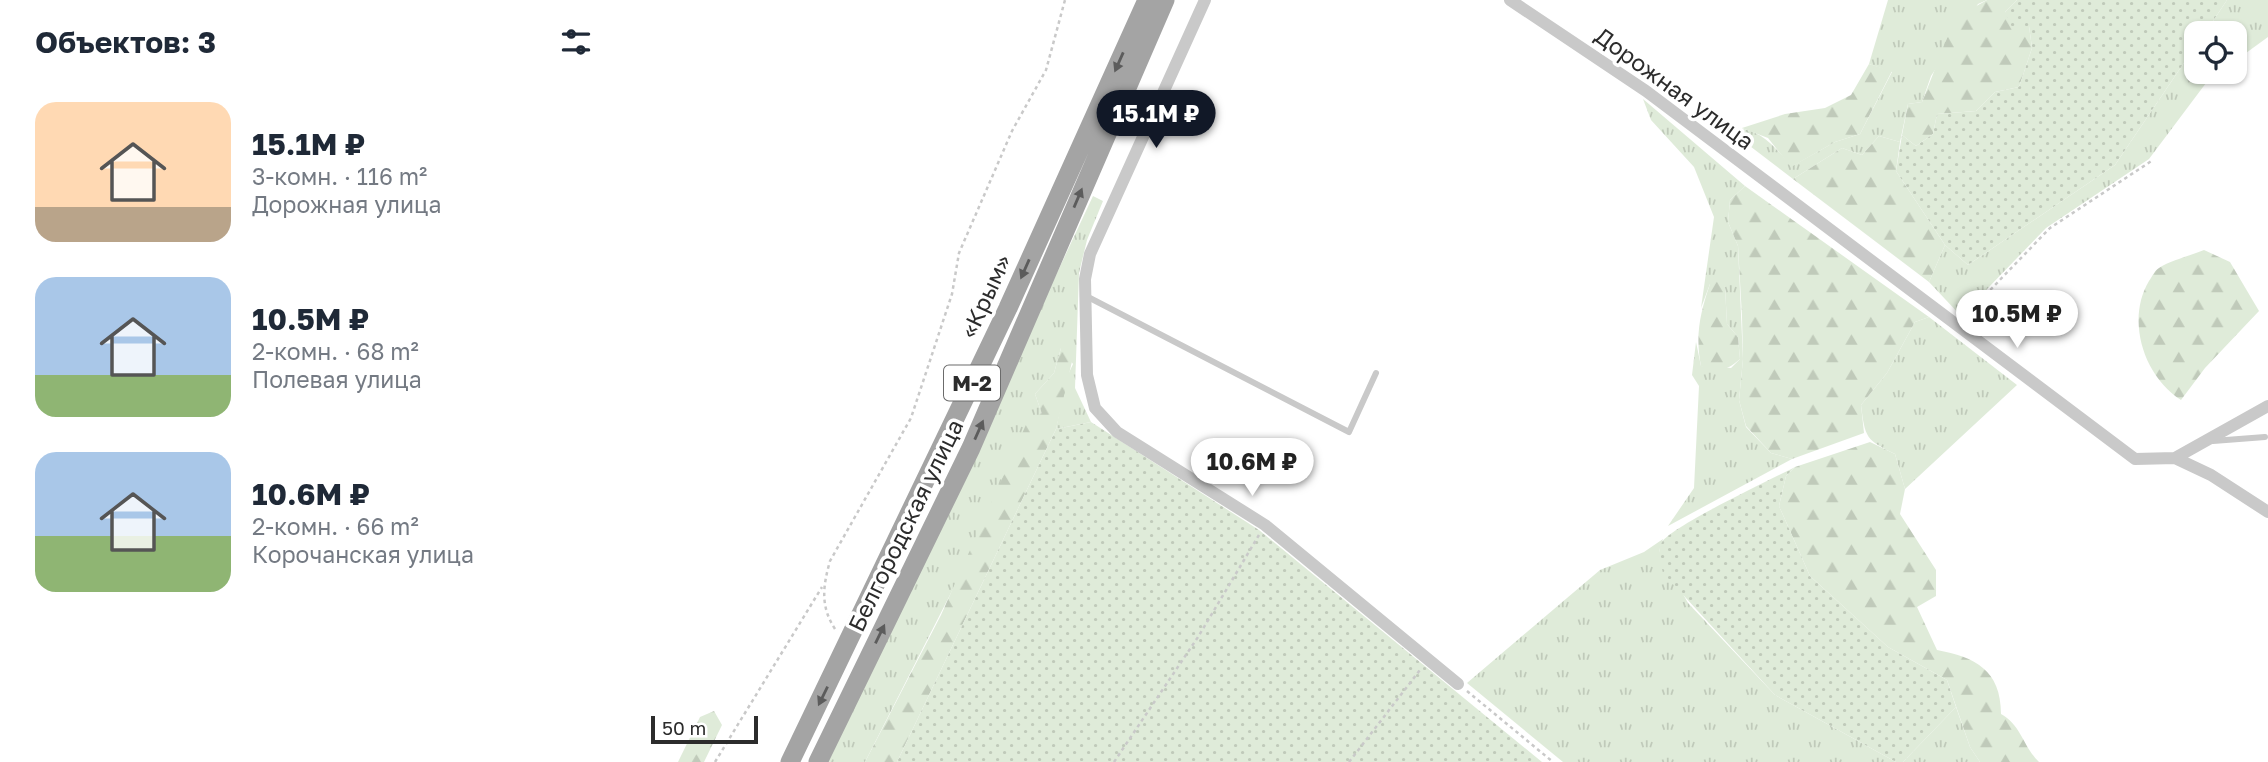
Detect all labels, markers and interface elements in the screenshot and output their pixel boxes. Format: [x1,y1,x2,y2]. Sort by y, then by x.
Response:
street label: Дорожная улица [1590,21,1760,155]
map controls [2184,21,2247,84]
button: locate [2184,21,2247,84]
icon: filters [557,23,595,61]
text: Объектов: 3 [35,24,216,60]
one-way arrow [1113,52,1125,72]
pin: 15.1M ₽ [1091,90,1221,150]
text: 15.1M ₽ [1113,99,1199,127]
text: 15.1M ₽ [252,126,365,162]
icon: home [91,130,175,214]
text: 3-комн. · 116 m² [252,162,427,190]
one-way arrow [1073,187,1084,208]
text: Дорожная улица [252,190,442,218]
street label: «Крым» [954,250,1016,342]
one-way arrow [1019,259,1031,279]
pin: 10.5M ₽ [1952,290,2082,350]
text: 10.5M ₽ [1972,299,2062,327]
text: 10.5M ₽ [252,301,369,337]
icon: home [91,305,175,389]
text: 2-комн. · 68 m² [252,337,419,365]
text: Полевая улица [252,365,422,393]
road number: М-2 [944,366,1000,400]
street label: Белгородская улица [841,414,969,636]
one-way arrow [973,420,985,440]
pin: 10.6M ₽ [1187,438,1317,498]
text: 10.6M ₽ [1207,447,1297,475]
text: 10.6M ₽ [252,476,370,512]
icon: home [91,480,175,564]
text: 2-комн. · 66 m² [252,512,419,540]
text: Корочанская улица [252,540,474,568]
one-way arrow [874,624,885,644]
one-way arrow [817,686,828,706]
scale bar [651,713,758,745]
text: 50 m [662,716,706,739]

